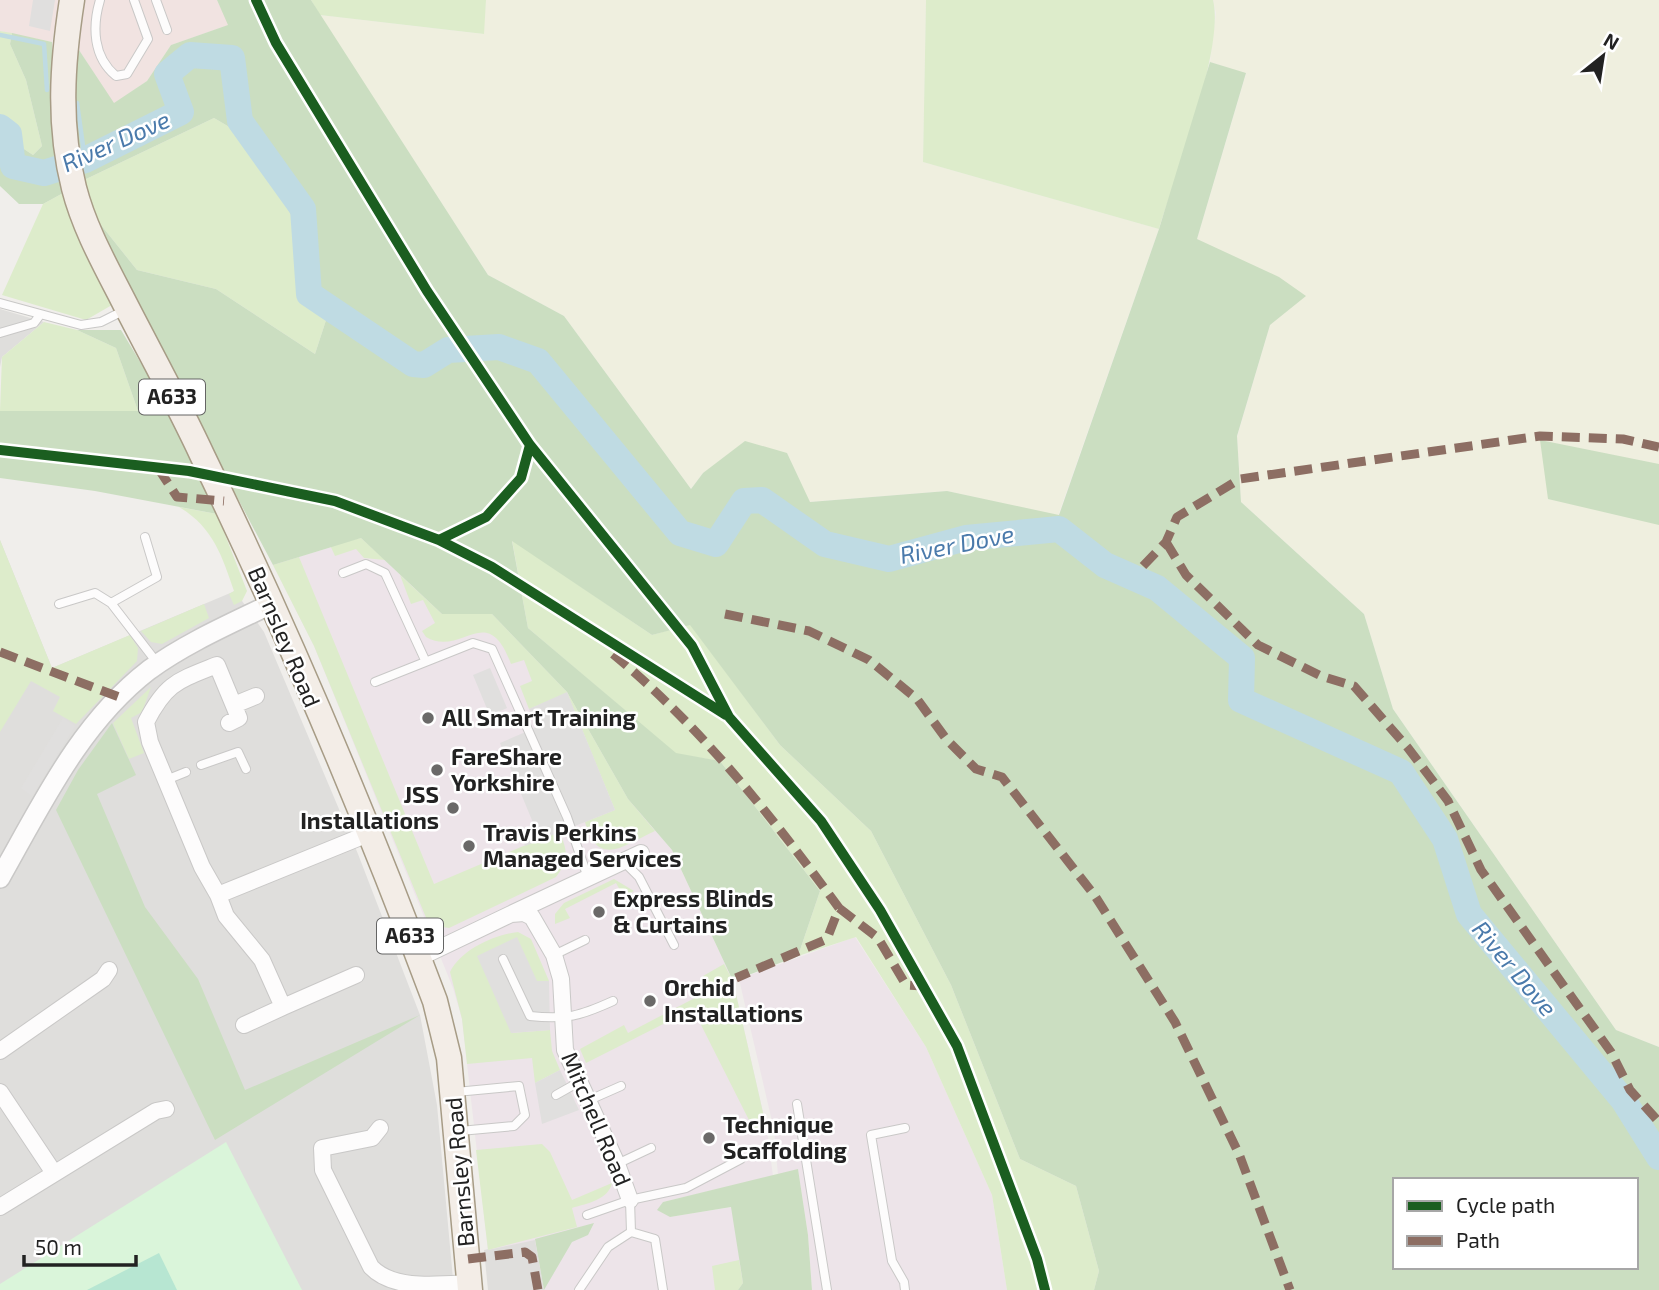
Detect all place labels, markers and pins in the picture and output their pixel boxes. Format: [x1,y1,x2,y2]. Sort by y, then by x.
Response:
place label: All Smart Training [442,703,636,731]
marker: All Smart Training [420,710,436,726]
place label: FareShare Yorkshire [451,742,562,796]
marker: FareShare Yorkshire [429,762,445,778]
place label: JSS Installations [300,780,439,834]
marker: JSS Installations [445,800,461,816]
place label: Travis Perkins Managed Services [483,818,681,872]
marker: Travis Perkins Managed Services [461,838,477,854]
place label: Express Blinds & Curtains [613,884,774,938]
marker: Express Blinds & Curtains [591,904,607,920]
place label: Orchid Installations [664,973,803,1027]
marker: Orchid Installations [642,993,658,1009]
place label: Technique Scaffolding [723,1110,848,1164]
marker: Technique Scaffolding [701,1130,717,1146]

